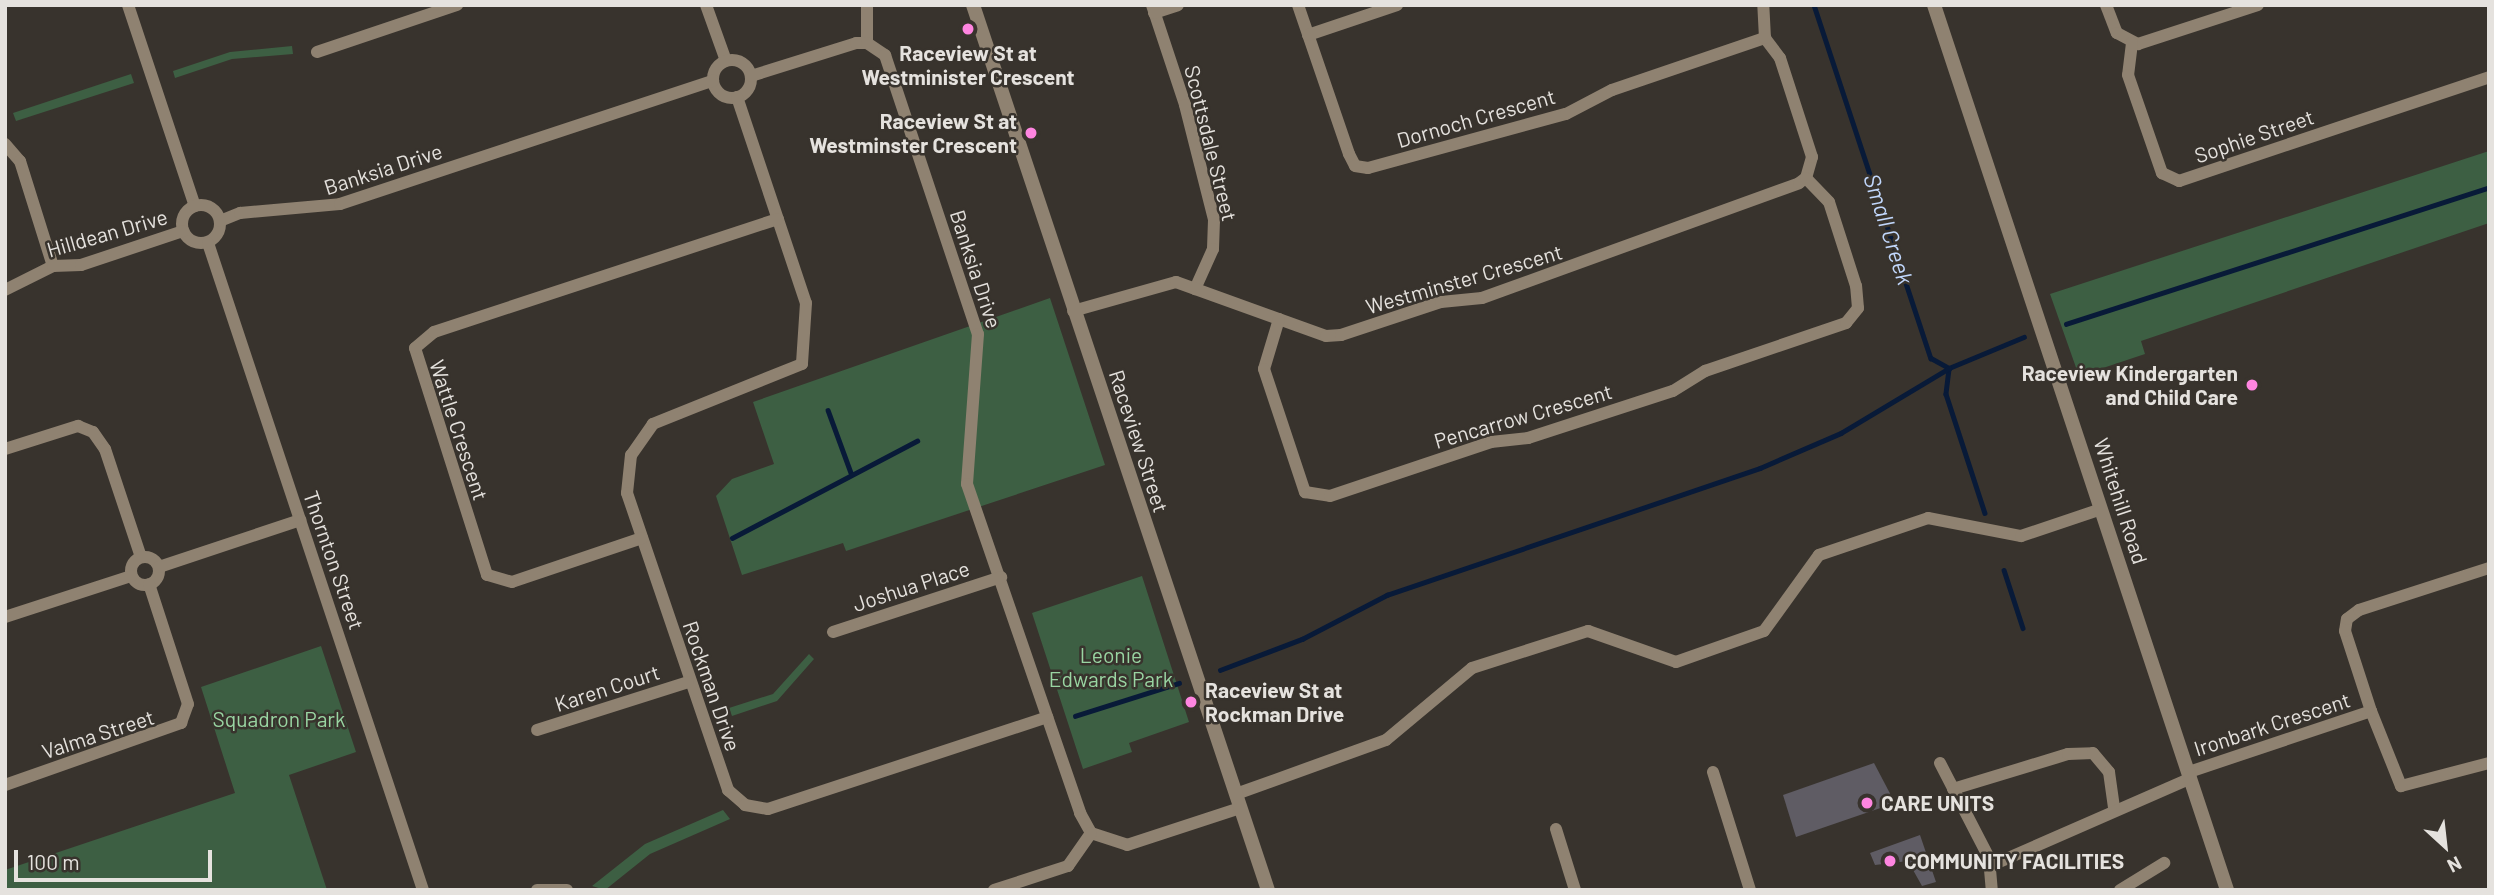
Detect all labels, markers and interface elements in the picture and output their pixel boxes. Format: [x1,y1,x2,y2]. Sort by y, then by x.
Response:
marker: Raceview St at Westminister Crescent [960,21,976,37]
place label: Raceview St at Westminister Crescent [861,40,1075,90]
street label: Scottsdale Street [1179,63,1243,223]
street label: Dornoch Crescent [1394,83,1558,153]
street label: Sophie Street [2191,104,2317,168]
place label: Raceview St at Westminster Crescent [809,108,1017,158]
marker: Raceview St at Westminster Crescent [1023,125,1039,141]
street label: Banksia Drive [321,138,445,200]
water label: Small Creek [1858,170,1920,288]
street label: Hilldean Drive [44,204,170,262]
street label: Banksia Drive [945,207,1007,331]
street label: Westminster Crescent [1363,239,1565,319]
street label: Wattle Crescent [424,357,494,503]
place label: Raceview Kindergarten and Child Care [2022,360,2238,410]
street label: Raceview Street [1104,367,1174,515]
marker: Raceview Kindergarten and Child Care [2244,377,2260,393]
street label: Pencarrow Crescent [1431,379,1615,453]
street label: Whitehill Road [2089,435,2153,567]
street label: Thornton Street [298,487,370,633]
street label: Joshua Place [849,555,973,617]
street label: Rockman Drive [678,618,746,754]
park label: Leonie Edwards Park [1049,642,1173,692]
street label: Karen Court [551,659,663,717]
place label: Raceview St at Rockman Drive [1205,677,1344,727]
street label: Ironbark Crescent [2191,687,2353,761]
marker: Raceview St at Rockman Drive [1183,694,1199,710]
street label: Valma Street [39,704,157,764]
park label: Squadron Park [212,706,346,732]
place label: CARE UNITS [1881,790,1994,816]
marker: CARE UNITS [1859,795,1875,811]
north arrow [2410,811,2480,881]
scale bar [18,836,215,880]
place label: COMMUNITY FACILITIES [1904,848,2124,874]
text: 100 m [27,849,80,874]
text: N [2444,852,2466,878]
marker: COMMUNITY FACILITIES [1882,853,1898,869]

